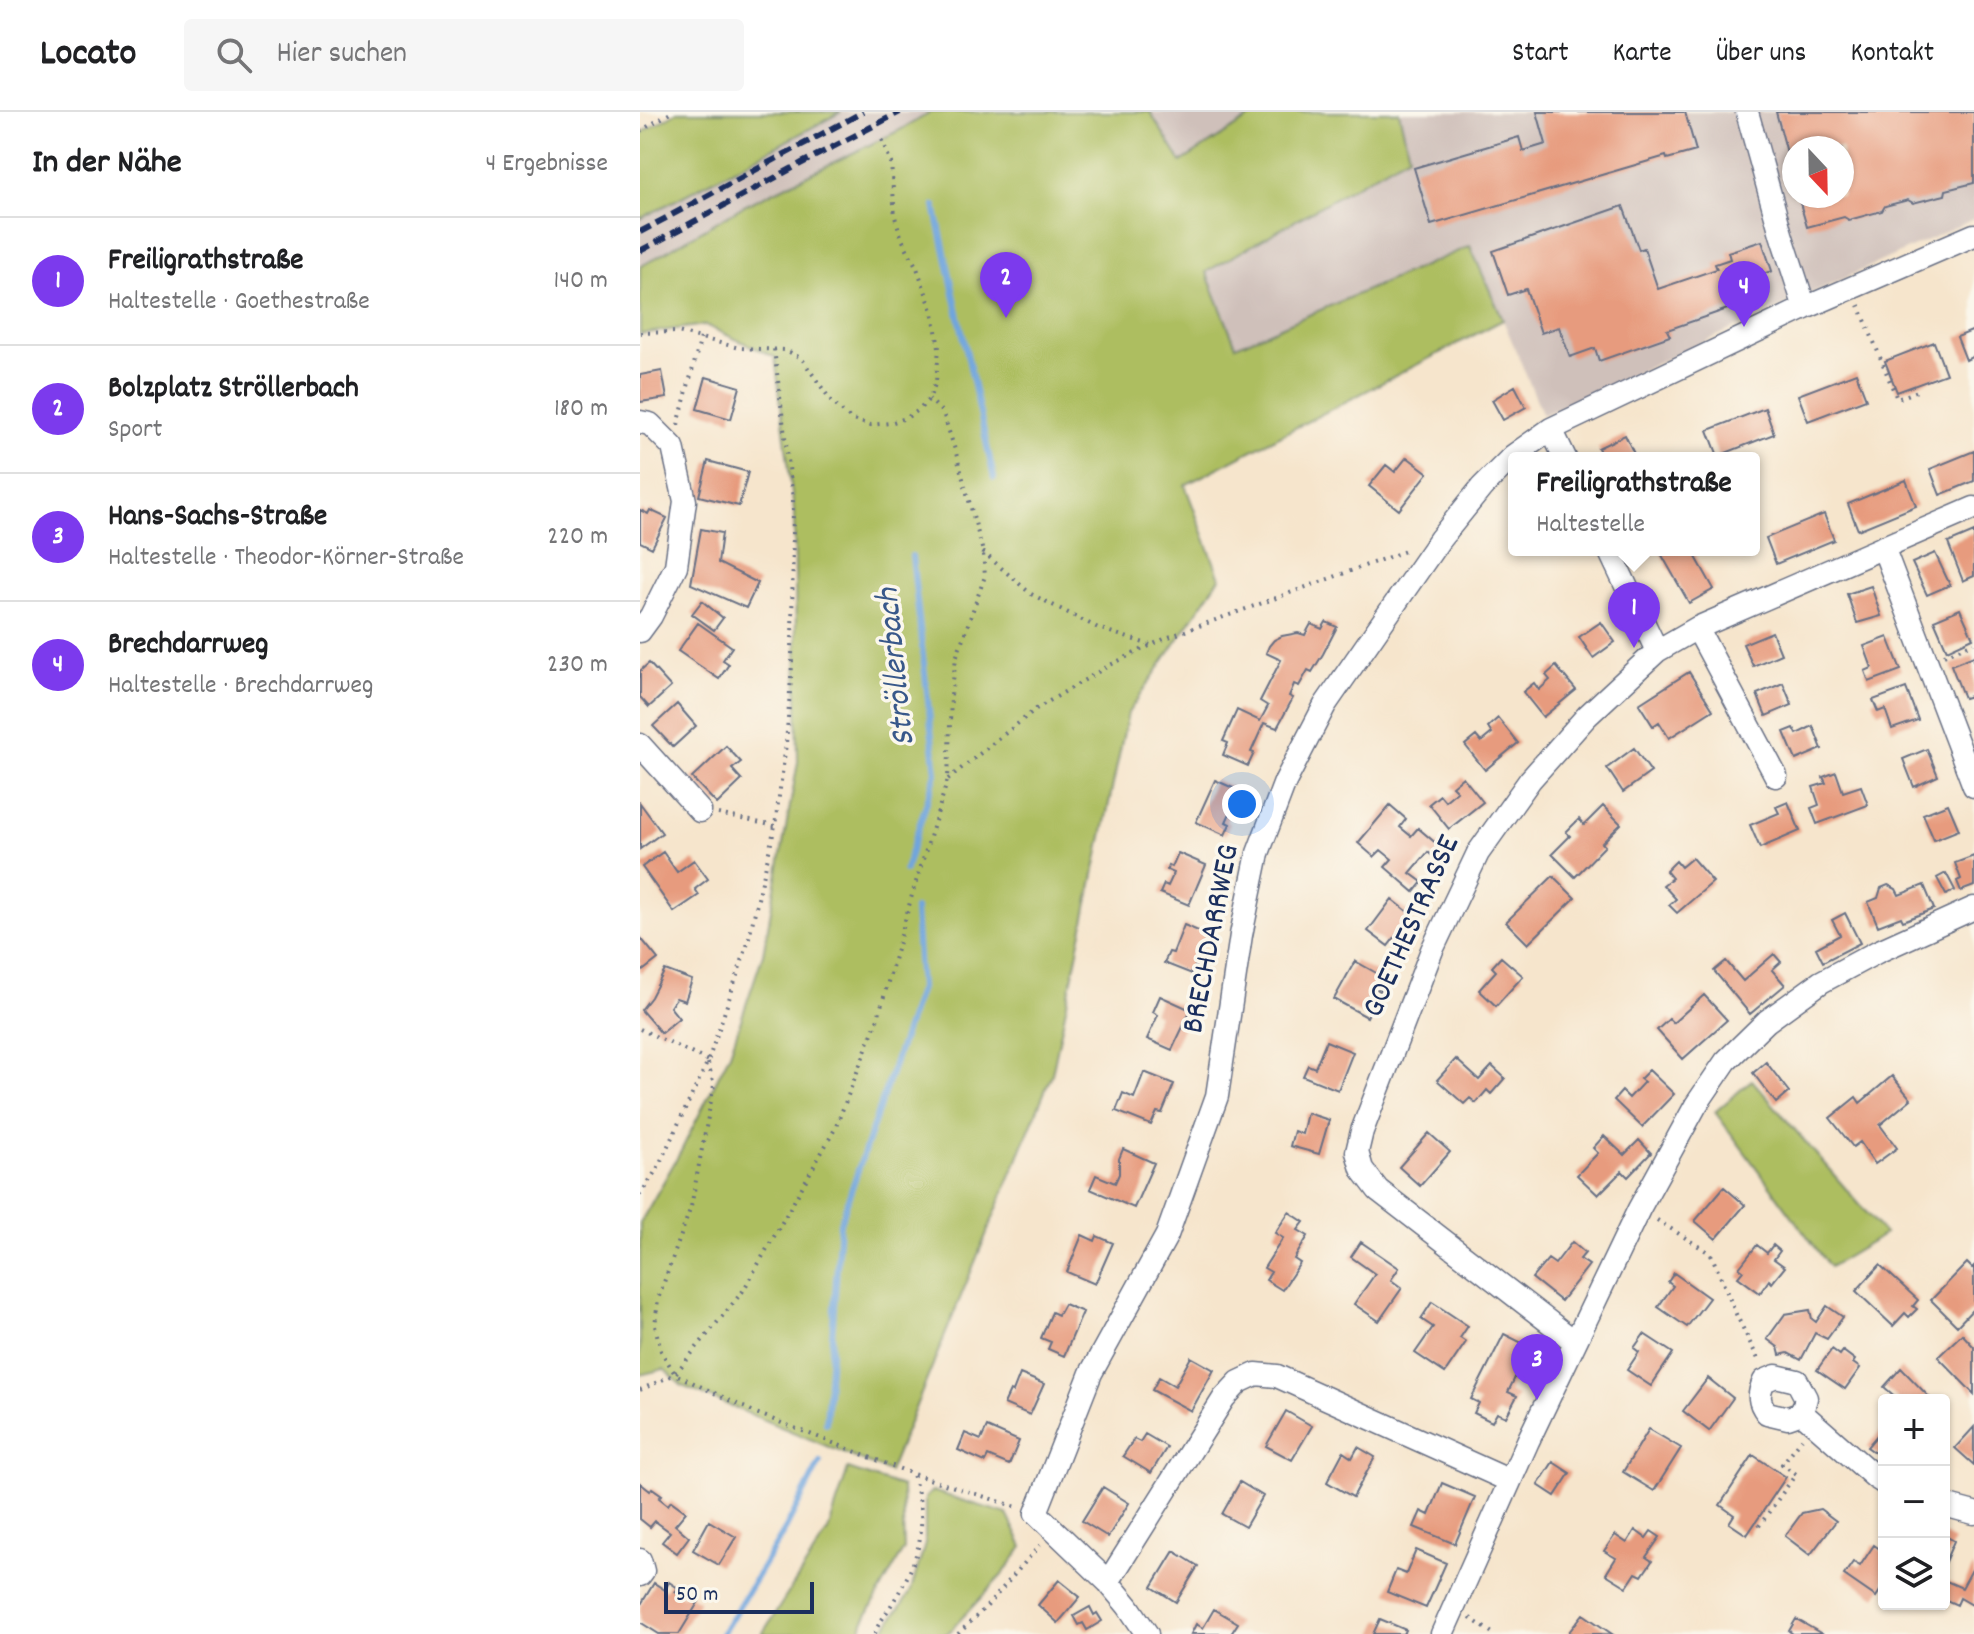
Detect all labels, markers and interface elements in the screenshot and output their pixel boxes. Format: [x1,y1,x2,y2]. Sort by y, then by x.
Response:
search box [184,19,744,91]
text: Locato [40,28,136,83]
icon: search [212,33,256,77]
text: Hier suchen [276,34,407,77]
text: Start [1512,35,1569,75]
text: Karte [1613,35,1672,75]
text: Über uns [1716,35,1806,75]
text: Kontakt [1850,35,1934,75]
north arrow [1782,136,1854,208]
text: In der Nähe [32,140,182,189]
text: 4 Ergebnisse [486,146,608,183]
text: Freiligrathstraße [108,241,303,284]
pin: 2 [980,252,1032,318]
pin: 4 [1718,261,1770,327]
text: 1 [55,263,61,300]
text: 140 m [554,263,608,300]
text: Haltestelle · Goethestraße [108,284,370,321]
text: Bolzplatz Ströllerbach [108,369,359,412]
text: 2 [52,391,64,428]
text: 180 m [554,391,608,428]
text: Sport [108,412,162,449]
popup [1508,452,1760,556]
text: Freiligrathstraße [1536,464,1732,507]
text: Hans-Sachs-Straße [108,497,327,540]
text: Haltestelle [1536,507,1645,544]
text: 3 [52,519,64,556]
text: 220 m [547,519,608,556]
text: Haltestelle · Theodor-Körner-Straße [108,540,464,577]
pin: 1 [1608,582,1660,648]
water label: Ströllerbach [865,584,931,749]
text: Brechdarrweg [108,625,268,668]
text: 4 [53,647,63,684]
text: 230 m [547,647,608,684]
text: Haltestelle · Brechdarrweg [108,668,373,705]
your location [1222,784,1262,824]
street label: GOETHESTRASSE [1352,828,1474,1026]
street label: BRECHDARRWEG [1172,841,1254,1037]
pin: 3 [1511,1334,1563,1400]
map controls [1878,1394,1950,1610]
button: + [1878,1394,1950,1466]
button: − [1878,1466,1950,1538]
button: layers [1878,1538,1950,1610]
scale bar [664,1578,814,1614]
text: 50 m [676,1580,718,1611]

